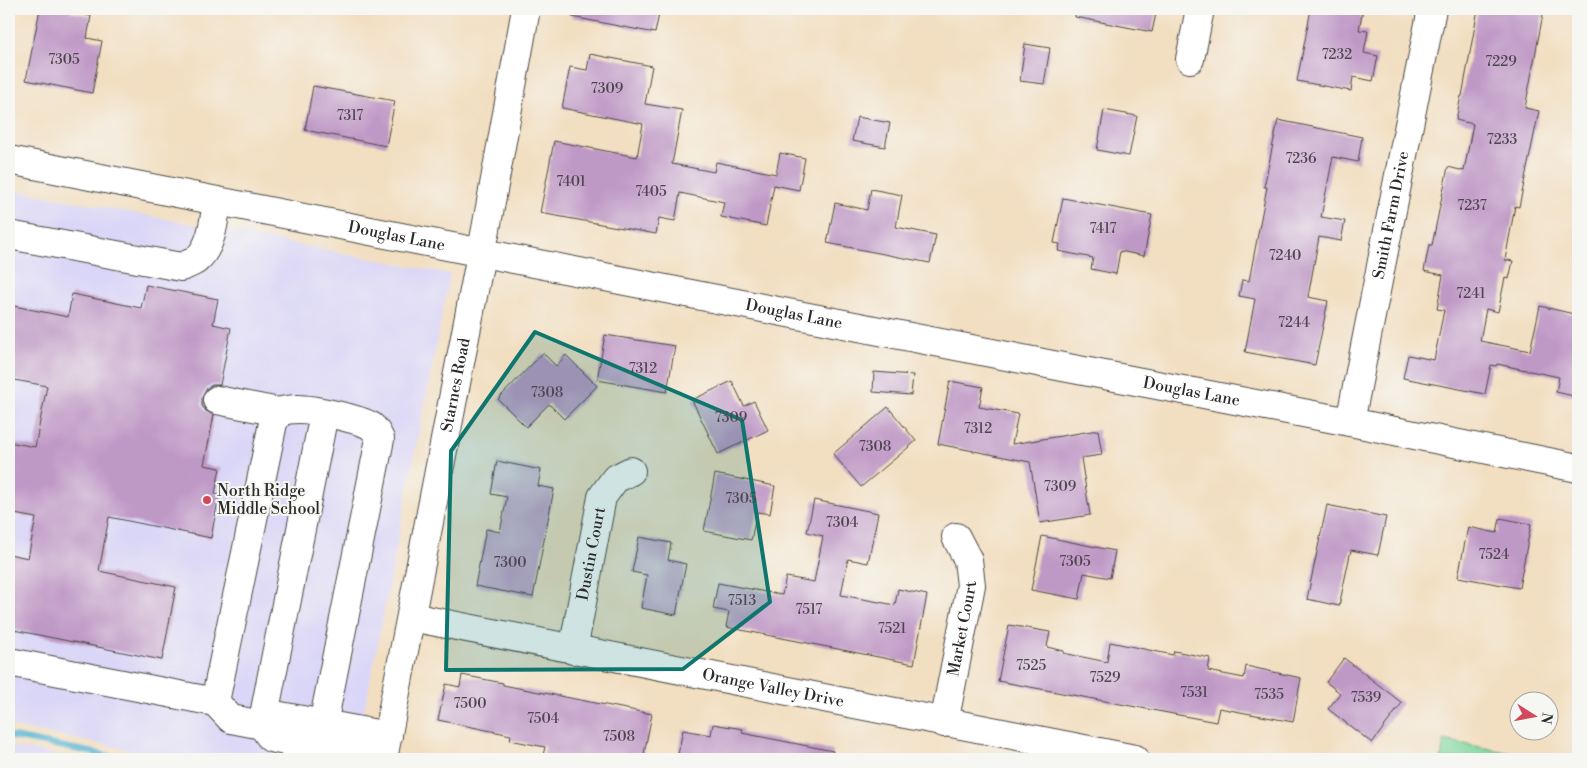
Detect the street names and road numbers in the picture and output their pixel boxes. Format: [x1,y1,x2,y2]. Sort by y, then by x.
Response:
street label: Smith Farm Drive [1369,149,1414,281]
street label: Douglas Lane [346,217,447,255]
street label: Douglas Lane [744,295,844,333]
street label: Starnes Road [437,336,475,434]
street label: Douglas Lane [1141,373,1242,411]
street label: Dustin Court [573,505,610,602]
street label: Market Court [943,580,981,678]
street label: Orange Valley Drive [700,664,846,712]

